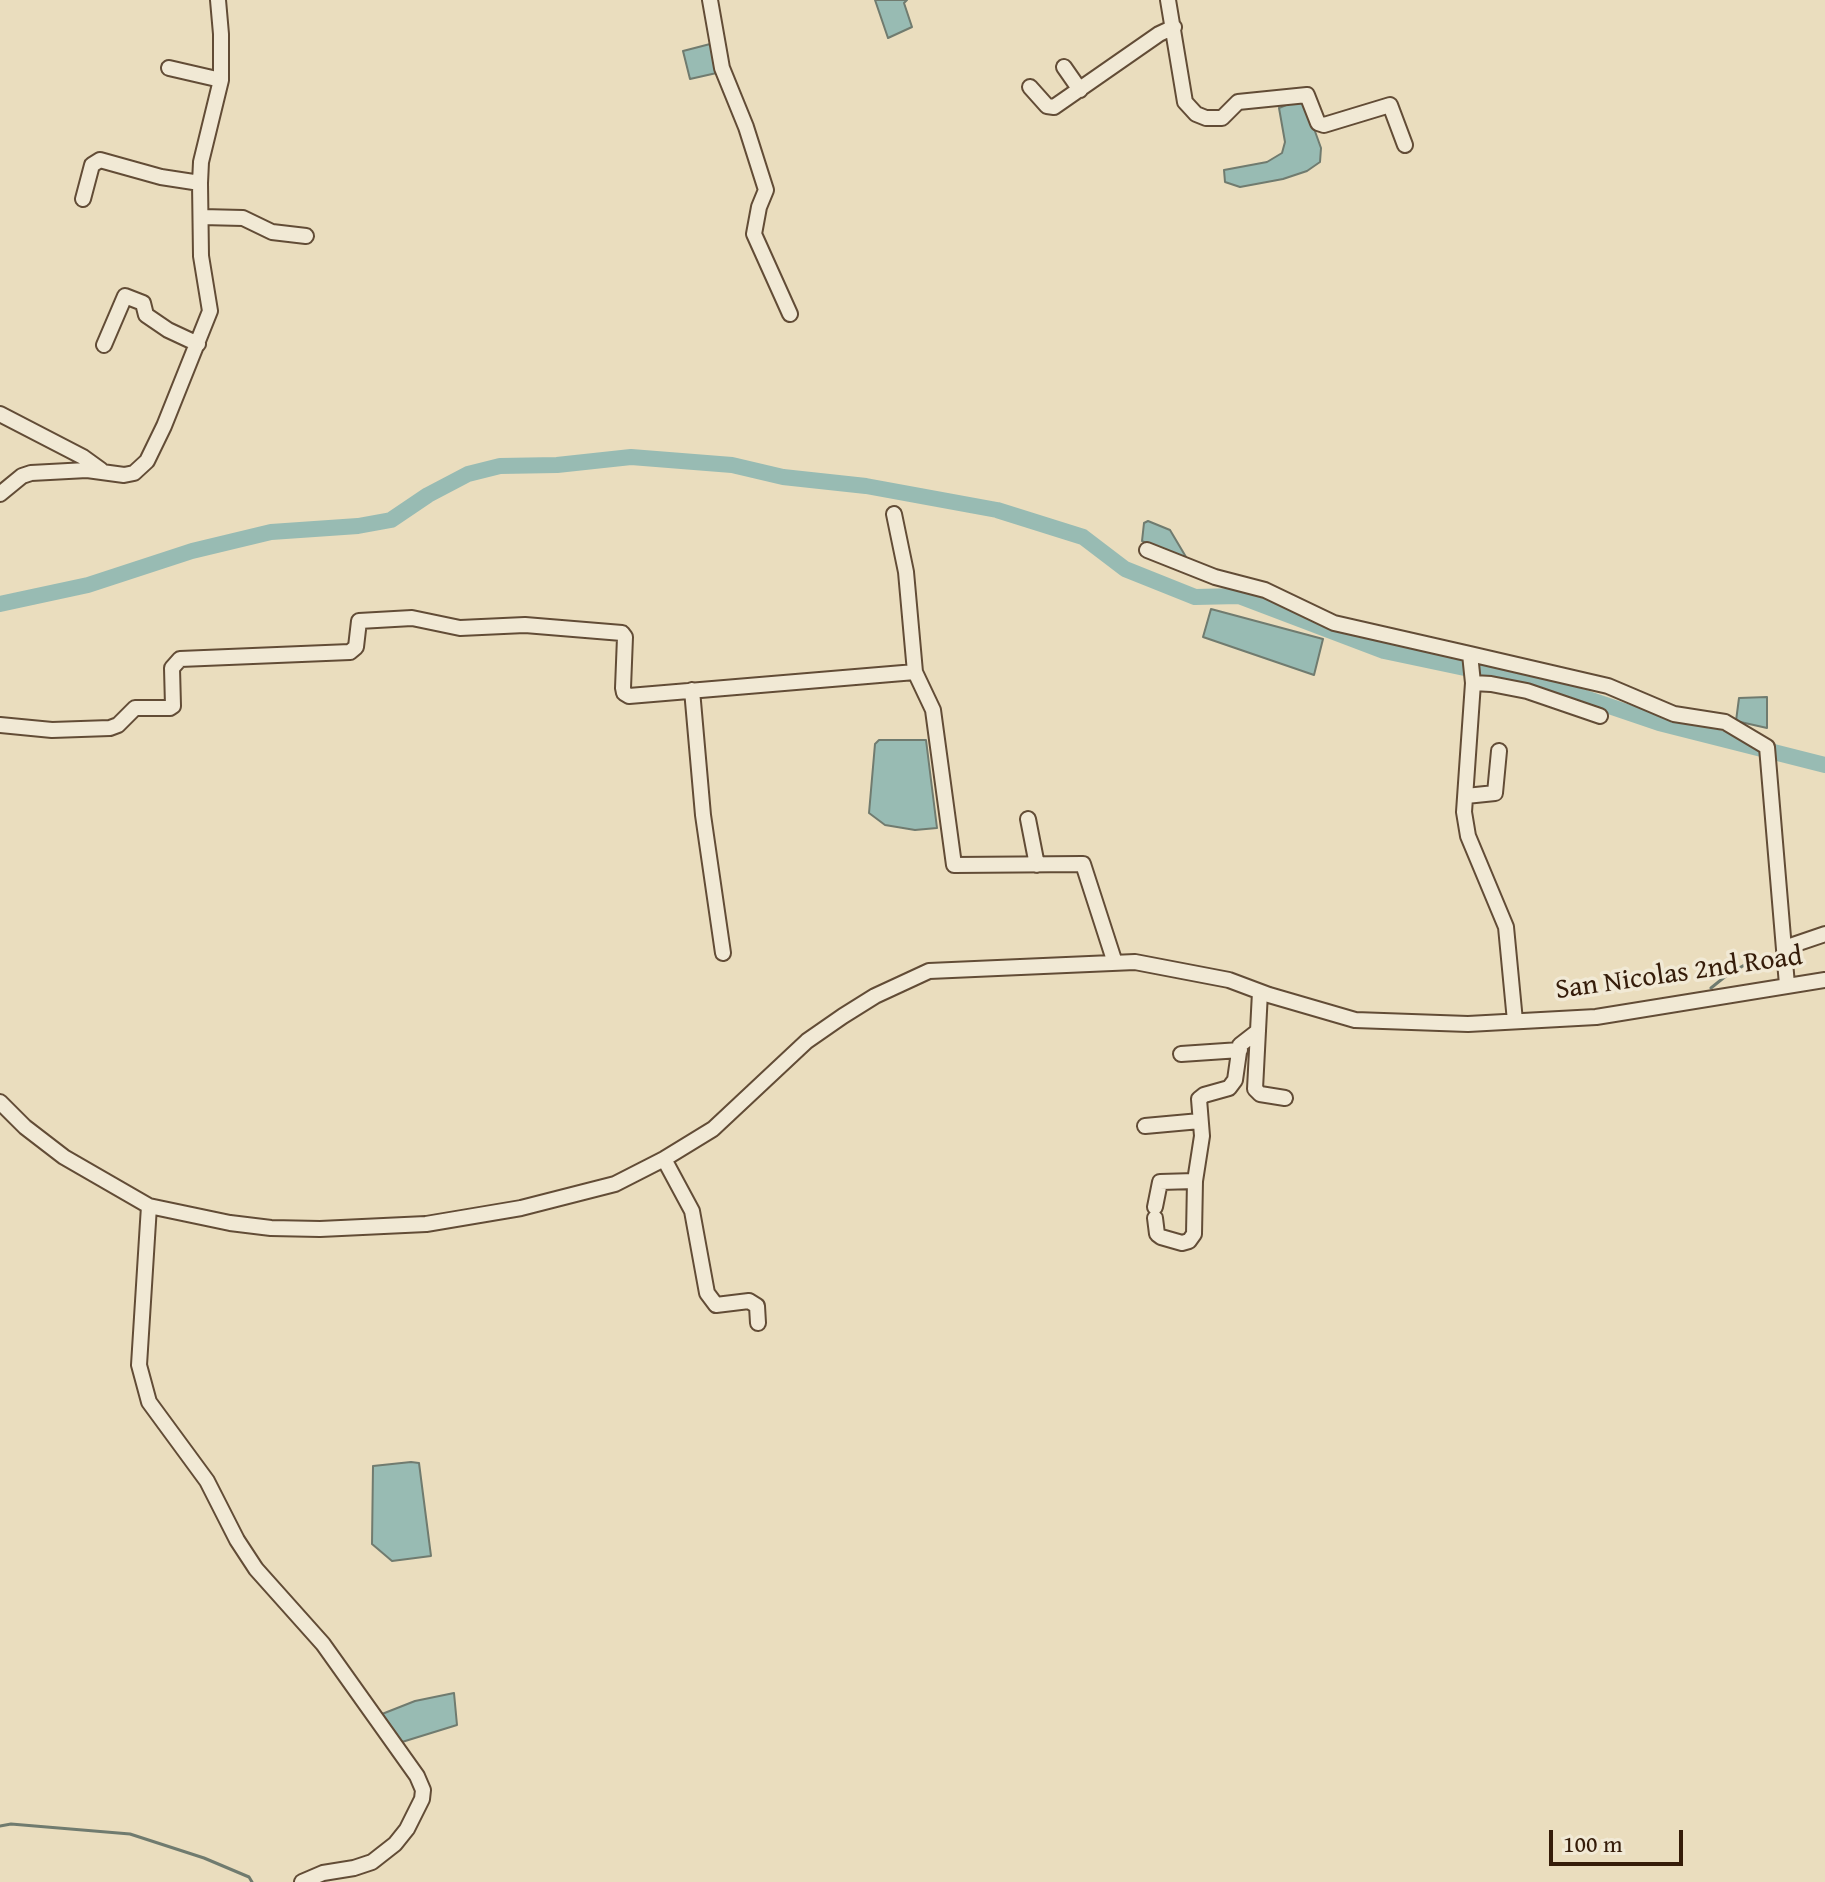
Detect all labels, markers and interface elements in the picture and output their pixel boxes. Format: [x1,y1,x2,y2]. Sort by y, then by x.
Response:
street label: San Nicolas 2nd Road [1553,940,1805,1008]
scale bar [1553,1814,1687,1864]
text: 100 m [1563,1826,1623,1861]

